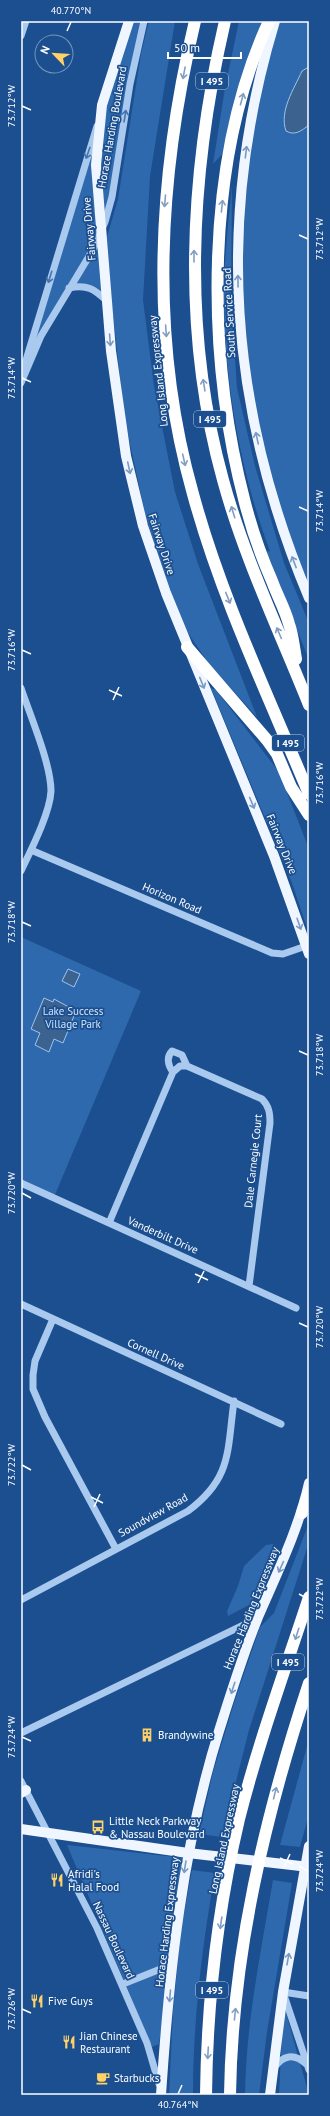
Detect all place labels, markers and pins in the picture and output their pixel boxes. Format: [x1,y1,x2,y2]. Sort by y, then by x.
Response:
building icon: Brandywine [139,1727,155,1743]
place label: Brandywine [158,1728,214,1742]
place label: Little Neck Parkway & Nassau Boulevard [109,1814,205,1841]
bus stop icon: Little Neck Parkway & Nassau Boulevard [90,1819,106,1835]
place label: Afridi's Halal Food [68,1867,119,1894]
restaurant icon: Afridi's Halal Food [49,1872,65,1888]
restaurant icon: Five Guys [29,1993,45,2009]
place label: Five Guys [48,1994,93,2008]
place label: Jian Chinese Restaurant [79,2029,138,2056]
restaurant icon: Jian Chinese Restaurant [61,2034,77,2050]
cafe icon: Starbucks [95,2070,111,2086]
place label: Starbucks [114,2071,160,2085]

